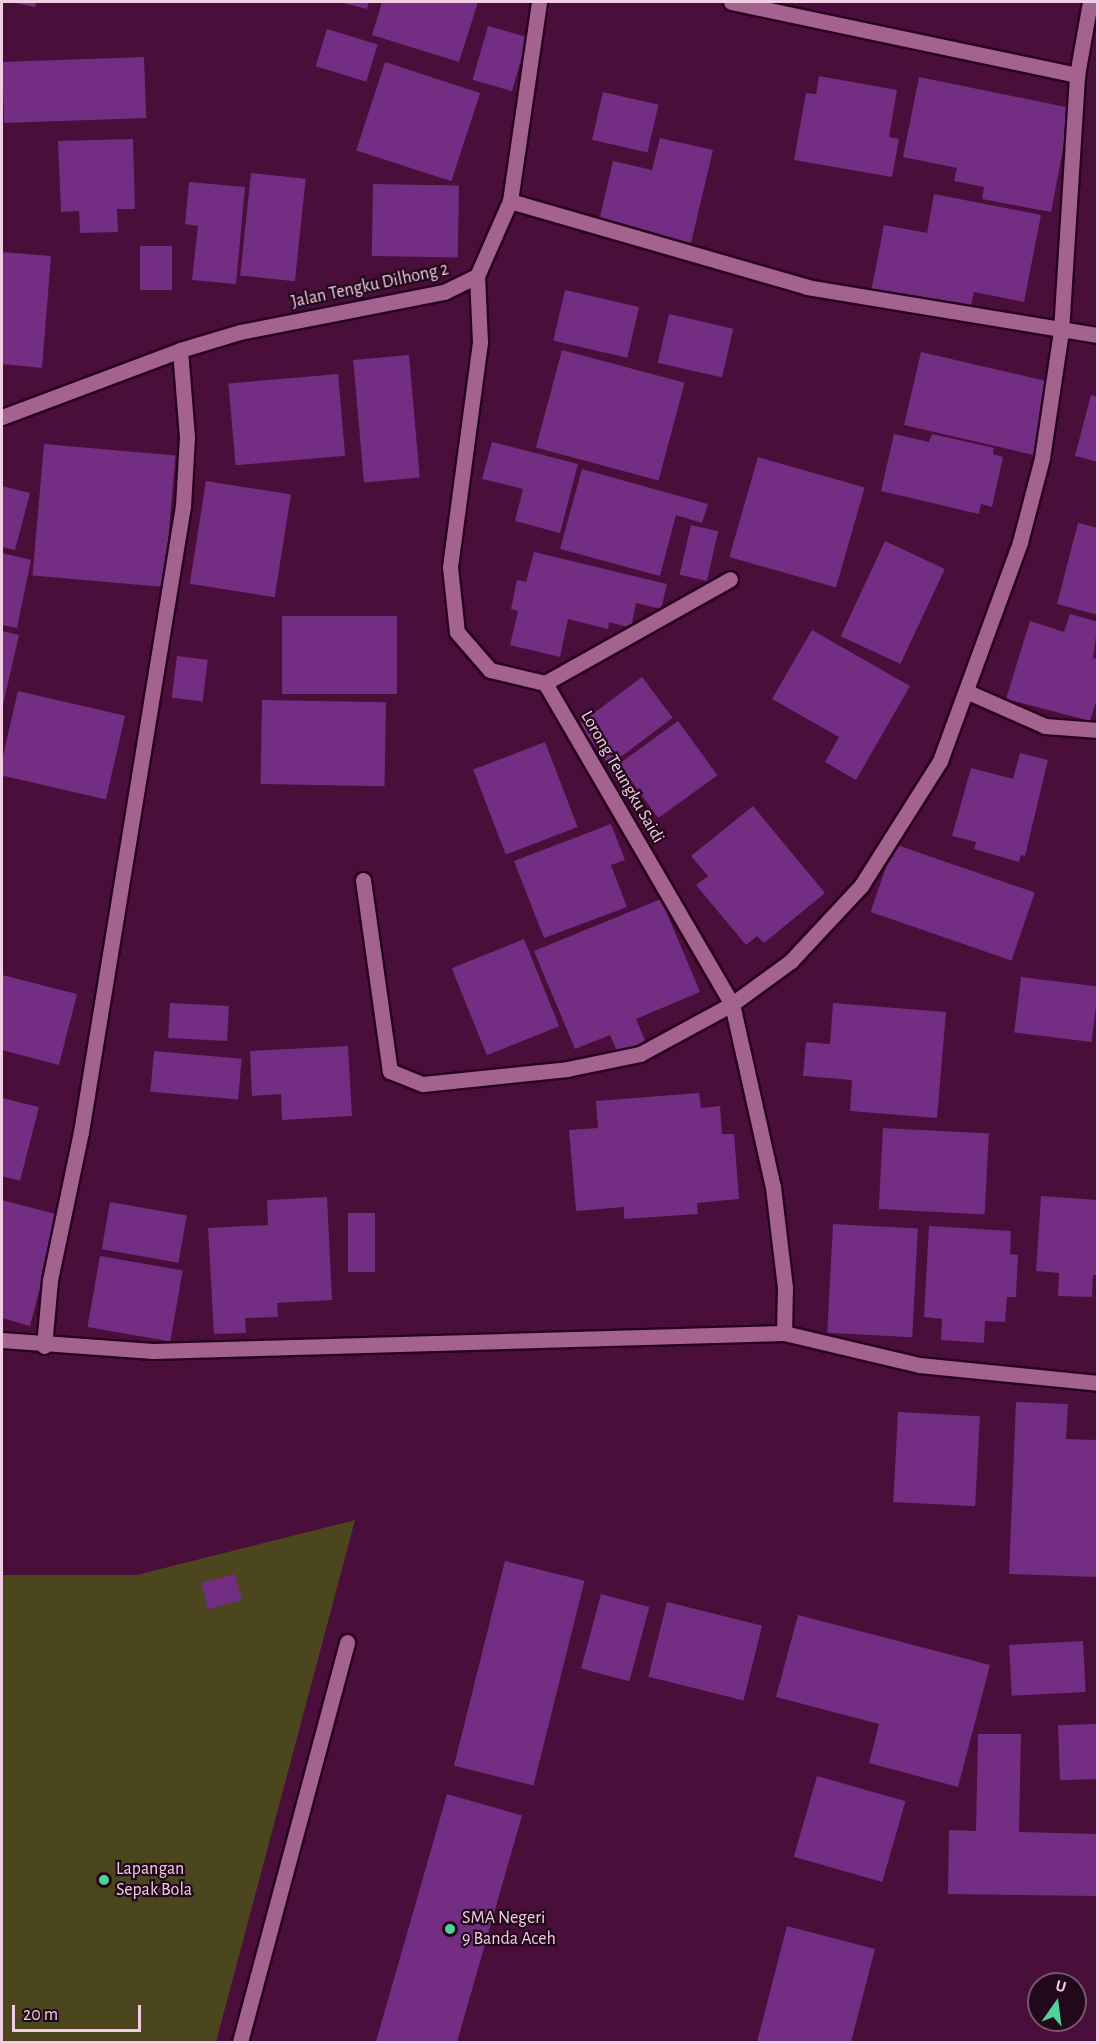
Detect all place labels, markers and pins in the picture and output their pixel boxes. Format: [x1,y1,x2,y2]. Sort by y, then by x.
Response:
place label: Lapangan Sepak Bola [116,1859,192,1902]
marker: Lapangan Sepak Bola [97,1873,111,1887]
place label: SMA Negeri 9 Banda Aceh [462,1908,556,1950]
marker: SMA Negeri 9 Banda Aceh [443,1922,457,1936]

